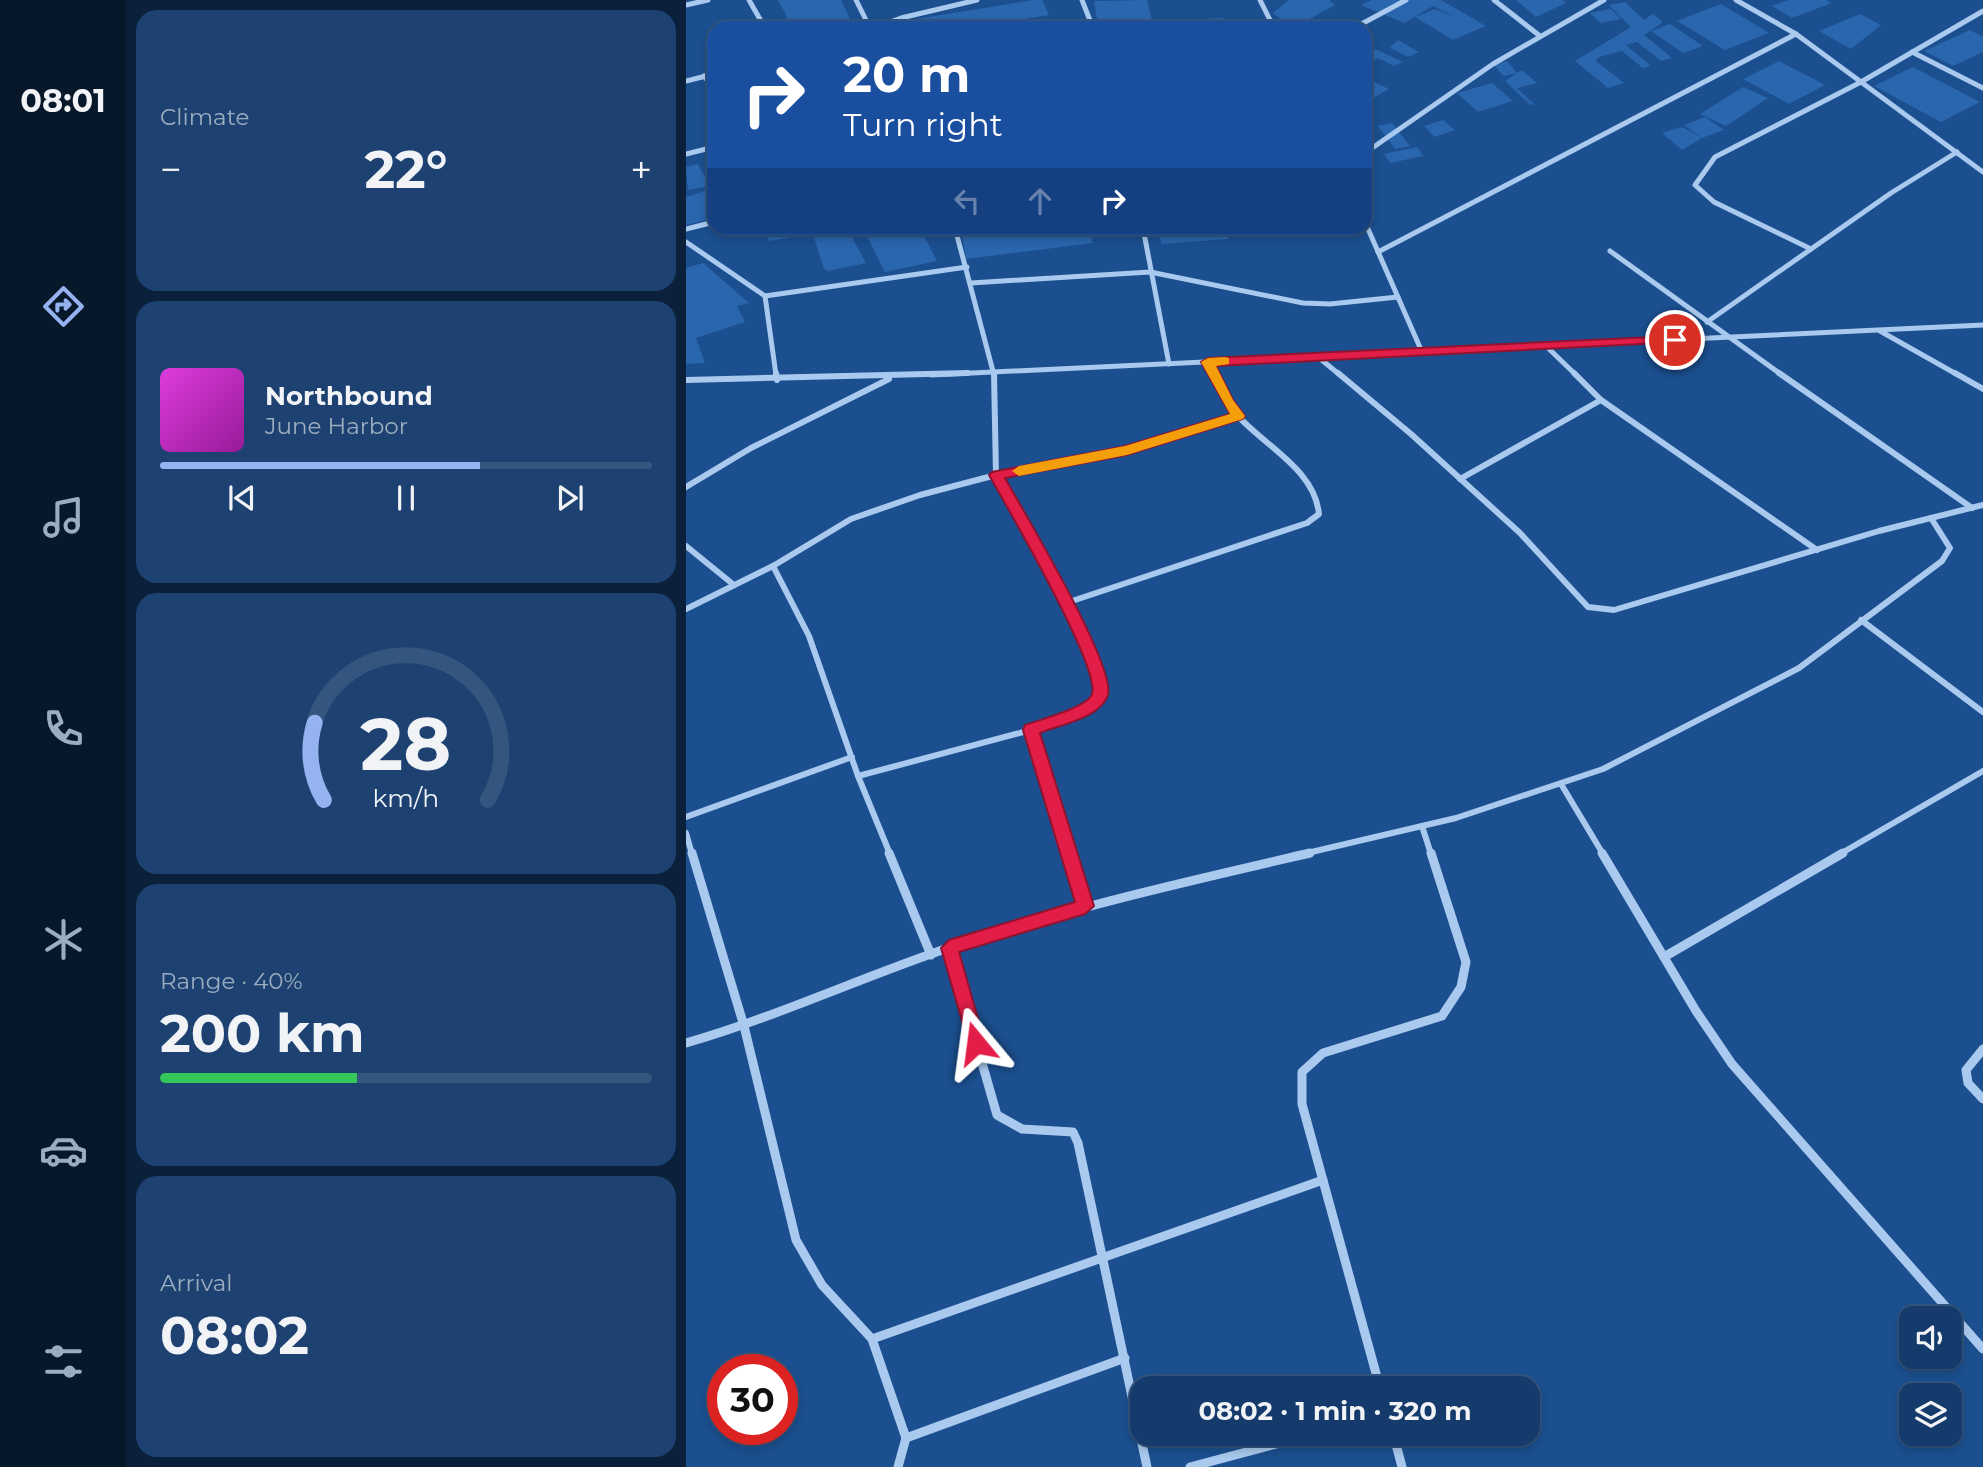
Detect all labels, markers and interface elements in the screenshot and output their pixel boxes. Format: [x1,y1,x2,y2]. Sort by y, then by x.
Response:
text: 20 m [843,45,970,104]
icon: right [728,49,819,140]
text: 08:01 [20,81,106,120]
text: Climate [160,103,249,131]
text: Turn right [843,105,1003,144]
text: 22° [364,138,448,201]
text: − [160,146,182,193]
text: + [630,146,652,193]
icon: left [948,182,986,220]
icon: ahead [1021,182,1059,220]
icon: right [1094,182,1132,220]
icon: directions [39,282,88,331]
pin [1645,310,1705,370]
icon: arrive [1656,321,1694,359]
text: Northbound [265,380,433,412]
text: June Harbor [265,412,408,440]
icon: previous [223,479,261,517]
icon: pause [387,479,425,517]
icon: next [551,479,589,517]
icon: music [39,493,88,542]
text: 28 [361,700,452,788]
icon: phone [39,704,88,753]
text: km/h [373,782,439,812]
icon: climate [39,915,88,964]
text: Range · 40% [160,967,303,995]
text: 200 km [160,1002,364,1065]
position arrow [939,1006,1013,1080]
icon: car [39,1126,88,1175]
text: Arrival [160,1269,233,1297]
text: 08:02 [160,1304,309,1367]
map controls [1899,1306,1962,1446]
button: sound [1899,1306,1962,1369]
icon: filters [39,1337,88,1386]
speed limit sign: 30 [707,1354,798,1445]
button: layers [1899,1383,1962,1446]
text: 08:02 · 1 min · 320 m [1198,1395,1472,1427]

